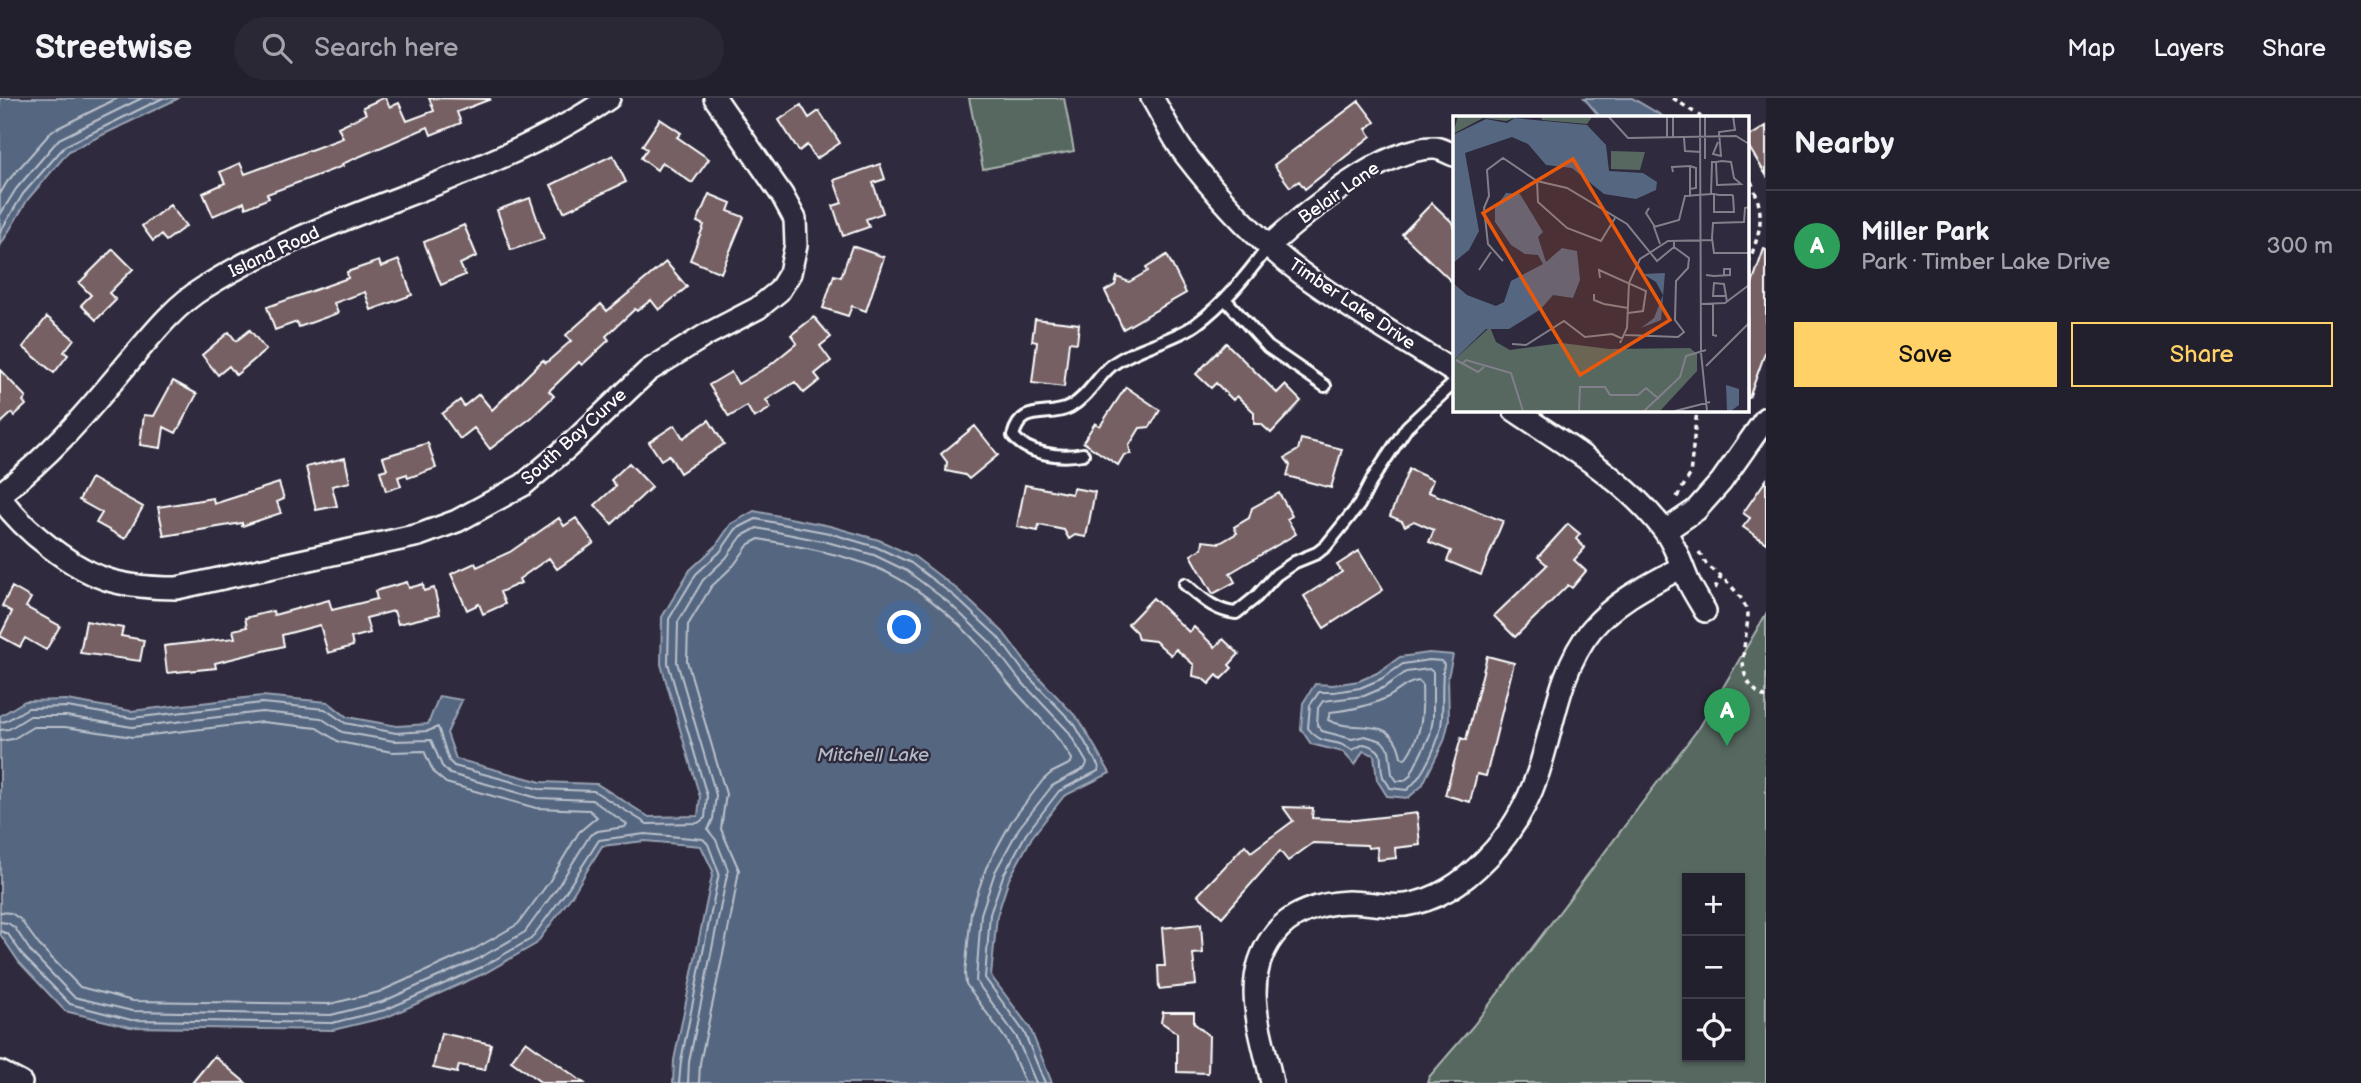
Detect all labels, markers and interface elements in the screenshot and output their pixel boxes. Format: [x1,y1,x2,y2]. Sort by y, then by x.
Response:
search box [234,17,724,80]
text: Streetwise [35,28,192,68]
icon: search [258,29,296,67]
text: Search here [314,33,458,64]
text: Map [2067,34,2115,63]
text: Layers [2153,34,2224,63]
text: Share [2262,34,2326,63]
inset map [1453,116,1748,411]
text: Nearby [1794,126,1894,162]
street label: Belair Lane [1295,157,1384,228]
text: Miller Park [1861,217,1989,248]
street label: Island Road [225,222,323,282]
text: A [1810,232,1824,260]
text: 300 m [2267,232,2333,260]
text: Park · Timber Lake Drive [1861,248,2110,276]
street label: Timber Lake Drive [1285,254,1419,354]
button: Save [1794,322,2057,387]
button: Share [2071,322,2333,387]
street label: South Bay Curve [517,384,631,490]
your location [887,610,921,644]
pin: A [1704,688,1750,746]
water label: Mitchell Lake [817,744,929,767]
map controls [1682,873,1745,1062]
button: + [1682,873,1745,936]
button: − [1682,936,1745,999]
button: locate [1682,999,1745,1062]

